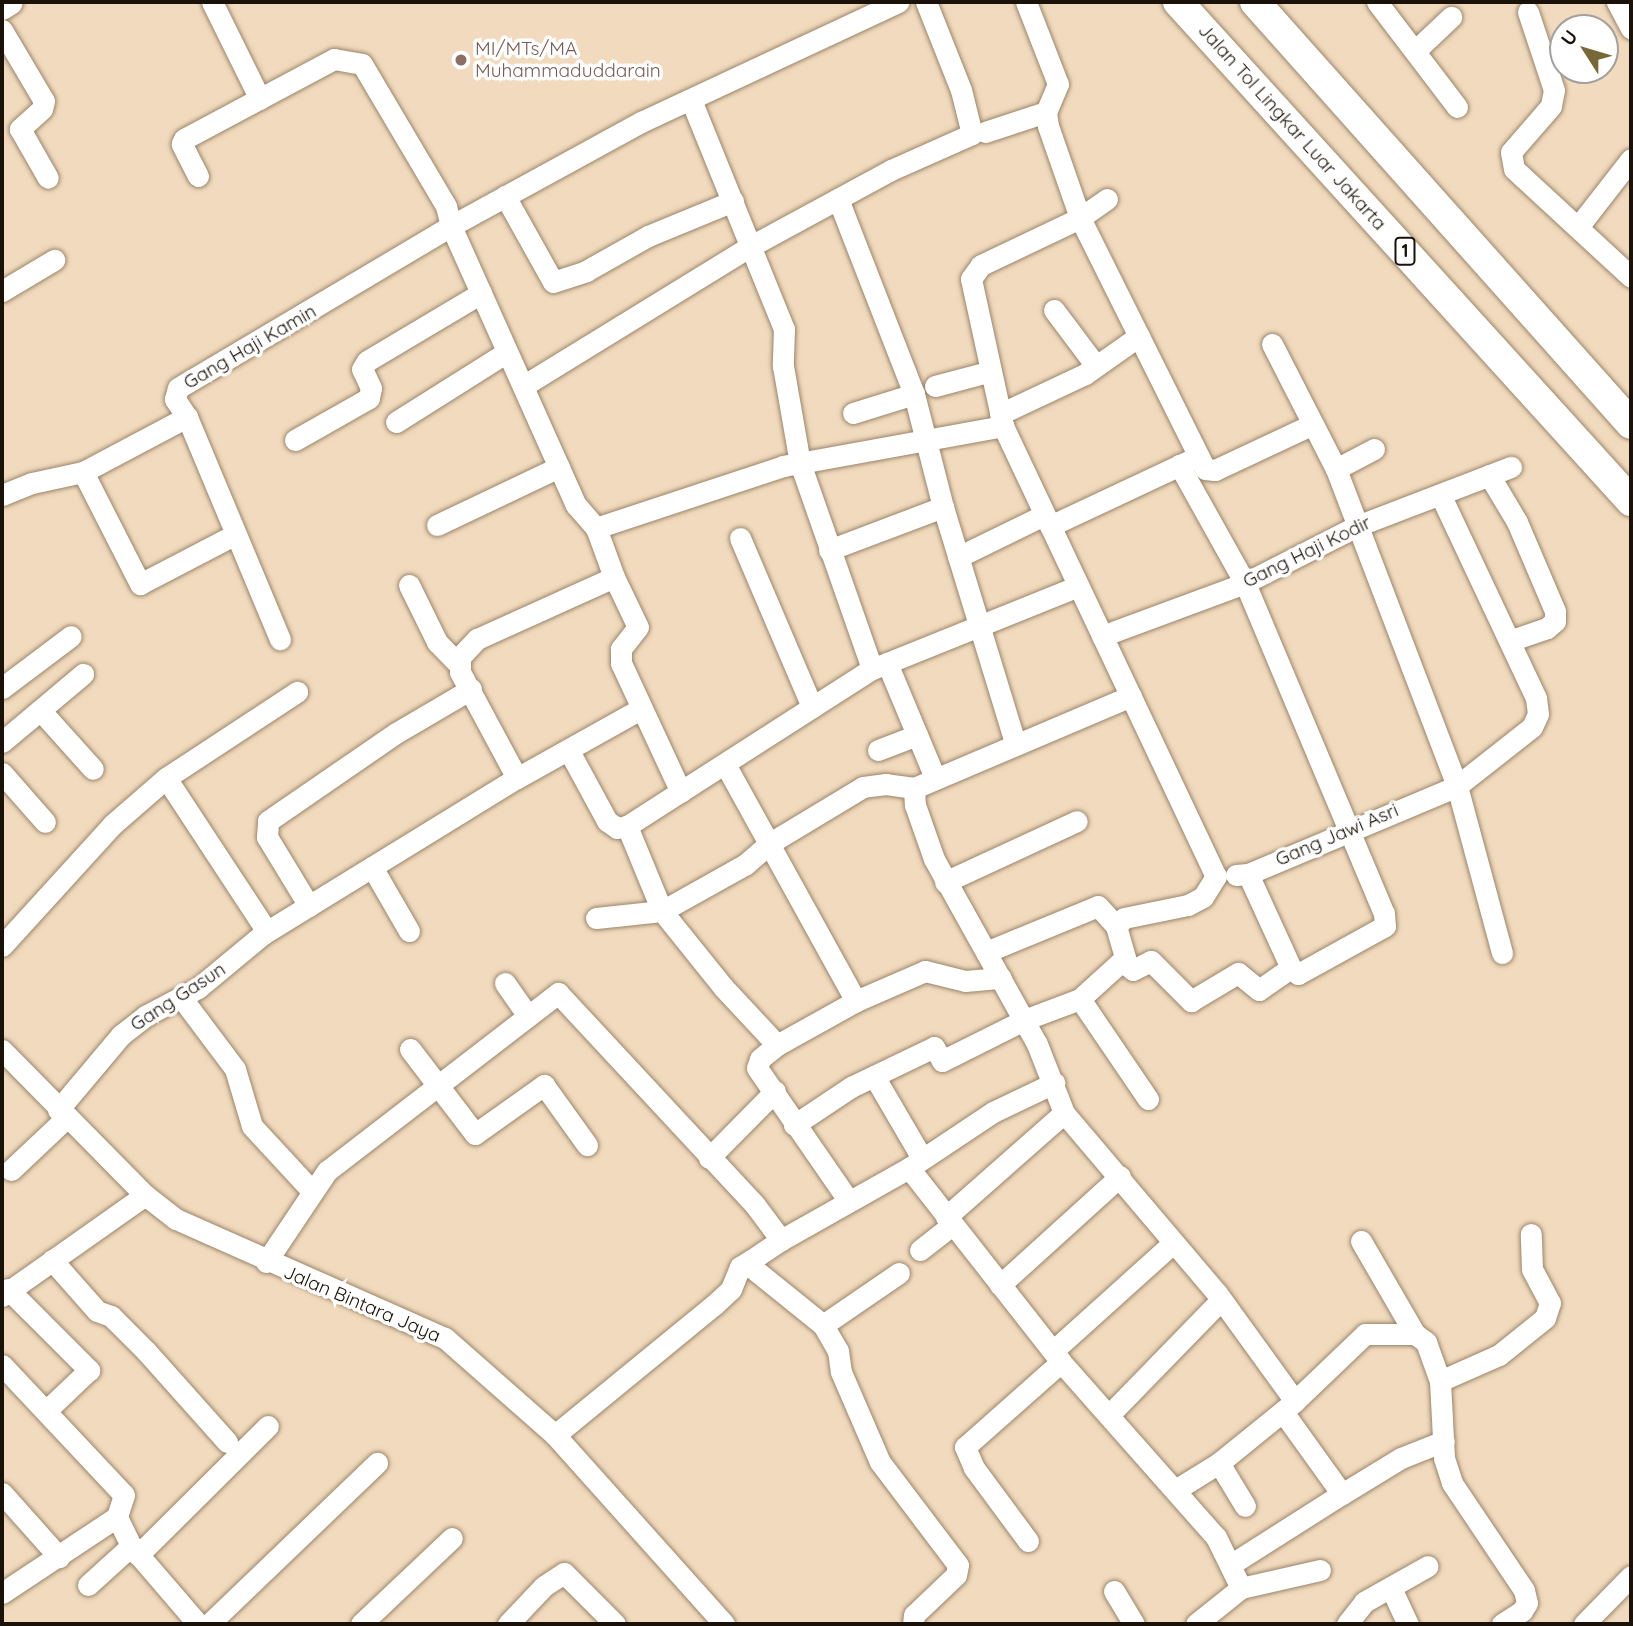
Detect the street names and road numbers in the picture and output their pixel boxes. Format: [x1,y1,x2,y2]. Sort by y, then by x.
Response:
street label: Jalan Tol Lingkar Luar Jakarta [1193,19,1391,235]
road number: 1 [1393,236,1417,265]
street label: Gang Haji Kamin [180,300,320,394]
street label: Gang Haji Kodir [1239,511,1375,593]
street label: Gang Jawi Asri [1272,799,1402,871]
street label: Gang Gasun [126,958,230,1036]
street label: Jalan Bintara Jaya [280,1261,444,1347]

